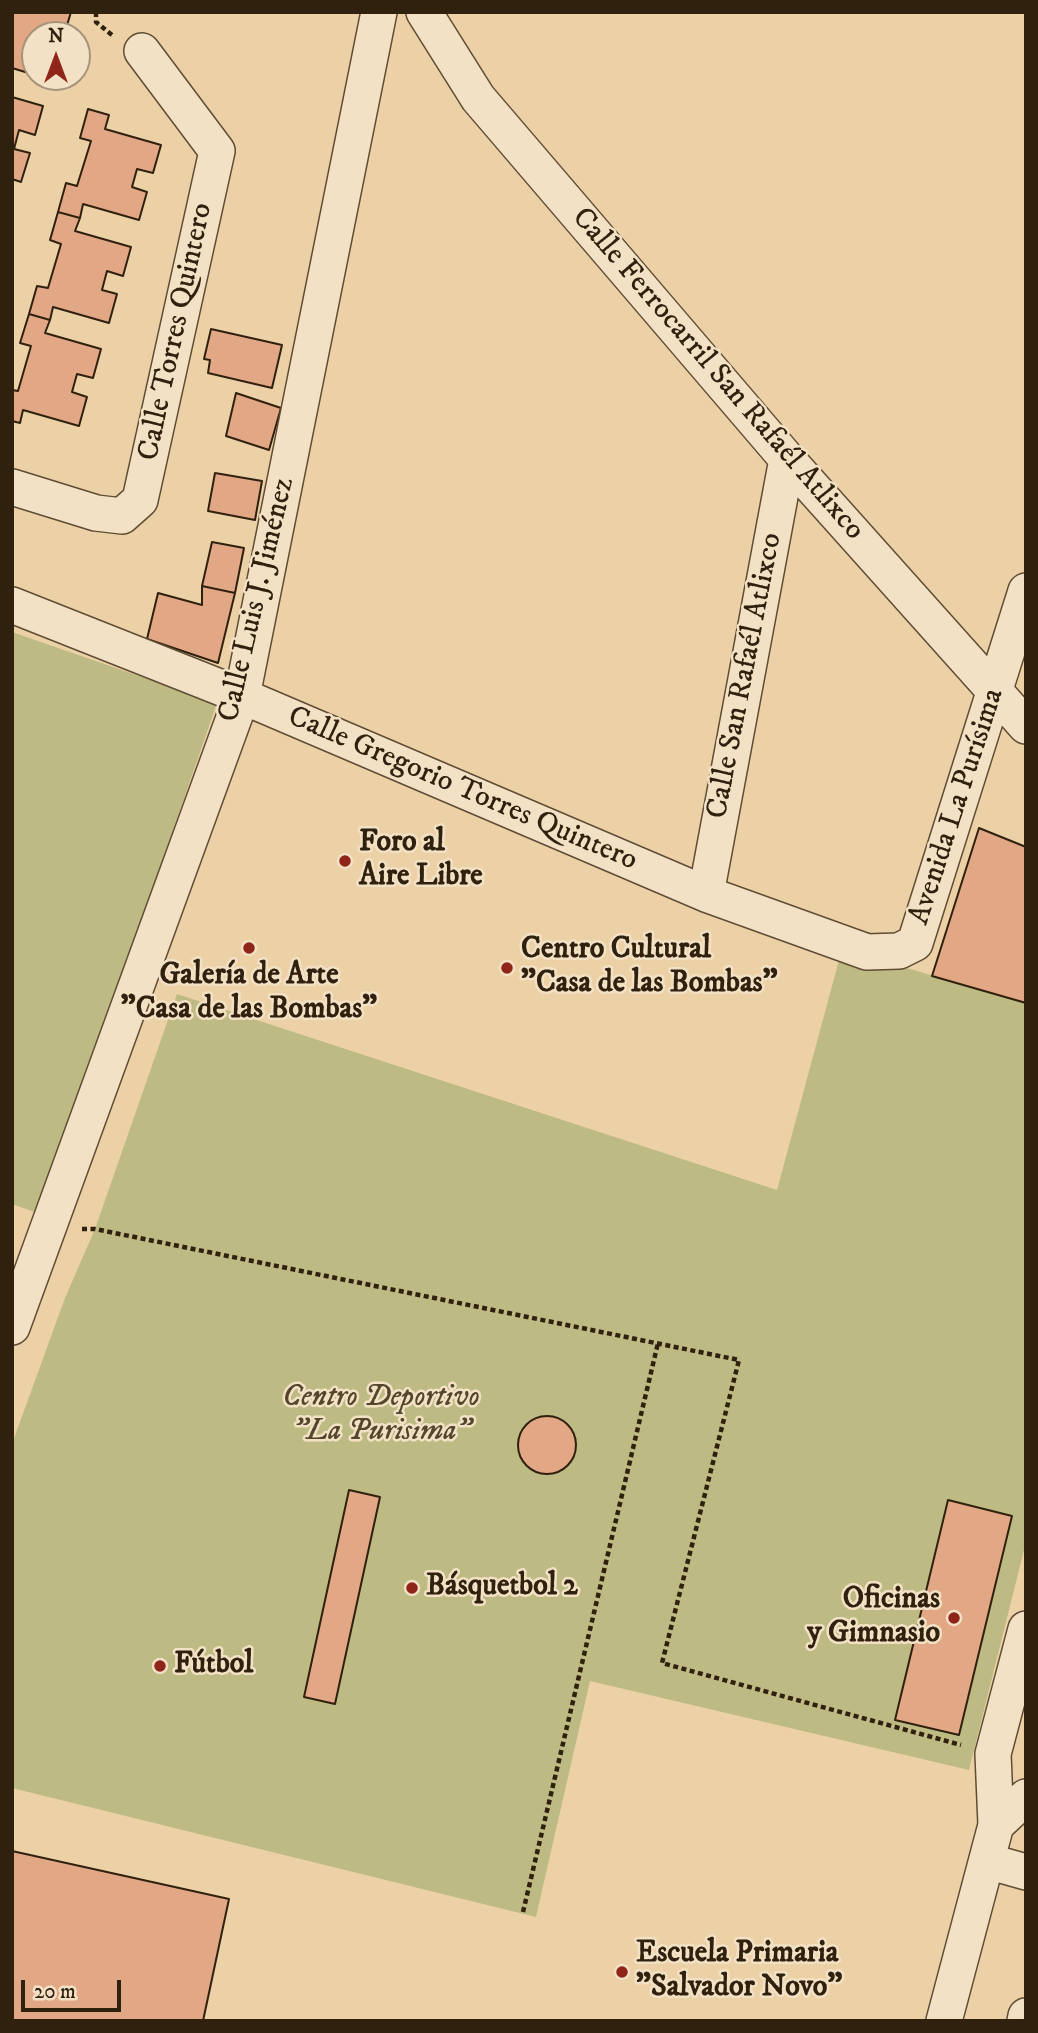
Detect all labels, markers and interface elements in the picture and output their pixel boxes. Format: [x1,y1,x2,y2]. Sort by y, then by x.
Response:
north arrow [21,21,91,91]
text: N [48,25,64,48]
street label: Calle Torres Quintero [132,200,222,464]
street label: Calle Ferrocarril San Rafaél Atlixco [563,201,871,549]
street label: Calle Luis J. Jiménez [212,474,304,726]
street label: Calle San Rafaél Atlixco [701,530,791,822]
street label: Avenida La Purísima [903,684,1013,930]
street label: Calle Gregorio Torres Quintero [282,700,642,880]
place label: Foro al Aire Libre [359,826,483,896]
marker: Foro al Aire Libre [337,853,353,869]
place label: Centro Cultural "Casa de las Bombas" [521,933,778,1004]
marker: Galería de Arte "Casa de las Bombas" [241,940,257,956]
place label: Galería de Arte "Casa de las Bombas" [121,959,377,1030]
marker: Centro Cultural "Casa de las Bombas" [499,960,515,976]
park label: Centro Deportivo "La Purisima" [282,1381,480,1452]
place label: Básquetbol 2 [426,1570,578,1606]
marker: Básquetbol 2 [404,1580,420,1596]
place label: Oficinas y Gimnasio [807,1583,940,1654]
marker: Oficinas y Gimnasio [946,1610,962,1626]
place label: Fútbol [174,1648,253,1684]
marker: Fútbol [152,1658,168,1674]
place label: Escuela Primaria "Salvador Novo" [636,1937,842,2008]
marker: Escuela Primaria "Salvador Novo" [614,1964,630,1980]
scale bar [24,1966,124,2010]
text: 20 m [34,1979,76,2005]

